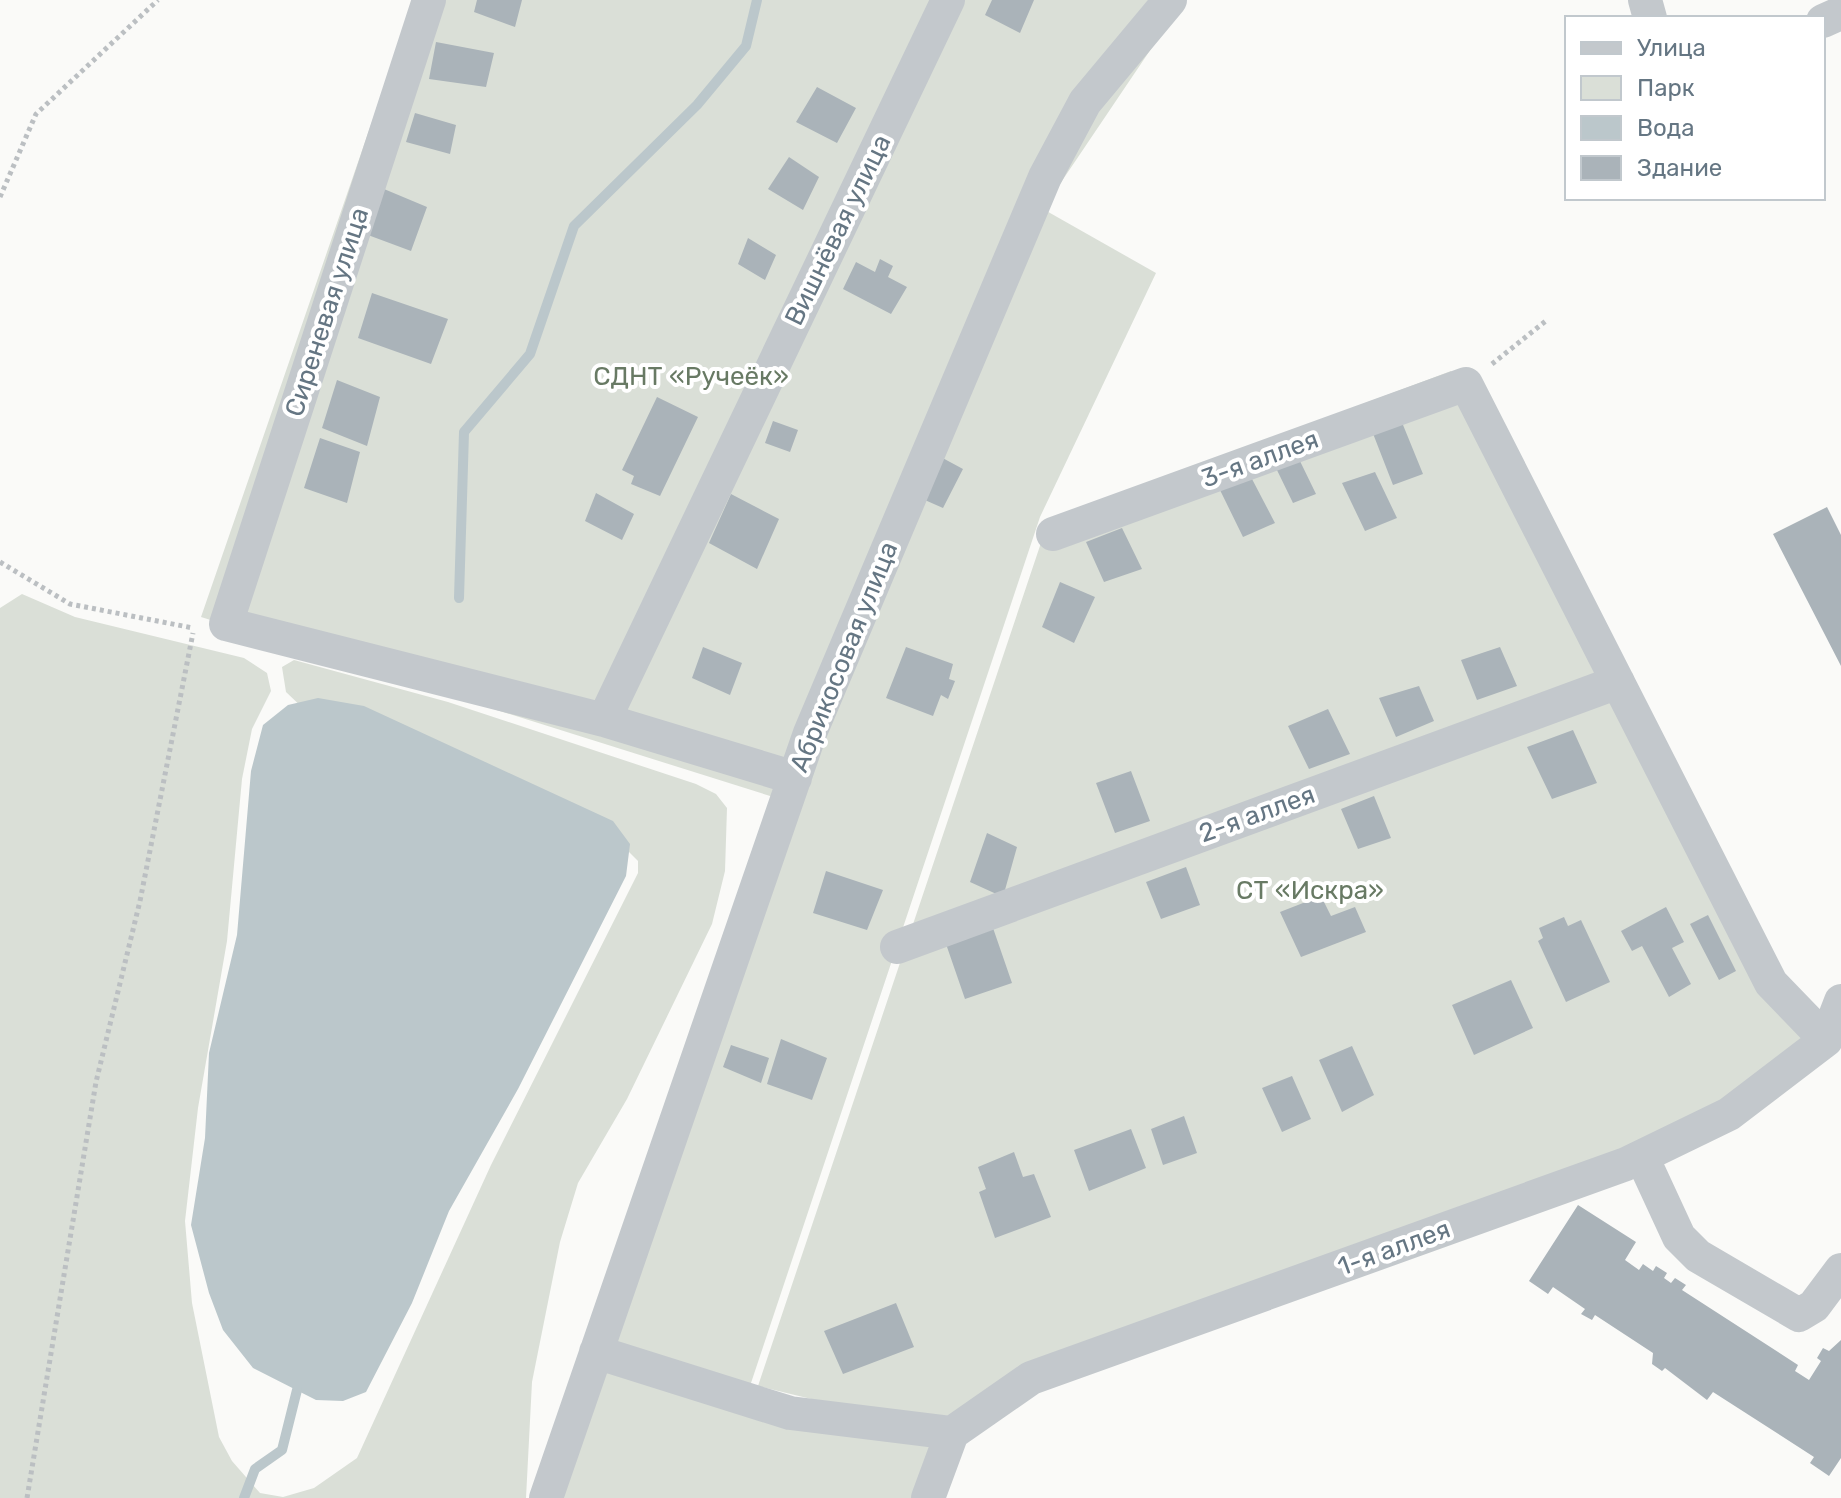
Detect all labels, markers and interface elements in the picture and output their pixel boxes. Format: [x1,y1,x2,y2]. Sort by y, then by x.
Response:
legend [1565,16,1825,200]
text: Улица [1637,34,1706,62]
text: Парк [1637,74,1695,102]
text: Вода [1637,114,1694,142]
street label: Вишнёвая улица [778,130,898,330]
text: Здание [1637,154,1722,182]
street label: Сиреневая улица [279,204,375,420]
park label: СДНТ «Ручеёк» [593,361,789,392]
street label: 3-я аллея [1197,424,1323,494]
street label: Абрикосовая улица [784,537,904,777]
street label: 2-я аллея [1195,779,1319,849]
park label: СТ «Искра» [1236,875,1384,906]
street label: 1-я аллея [1333,1213,1455,1283]

